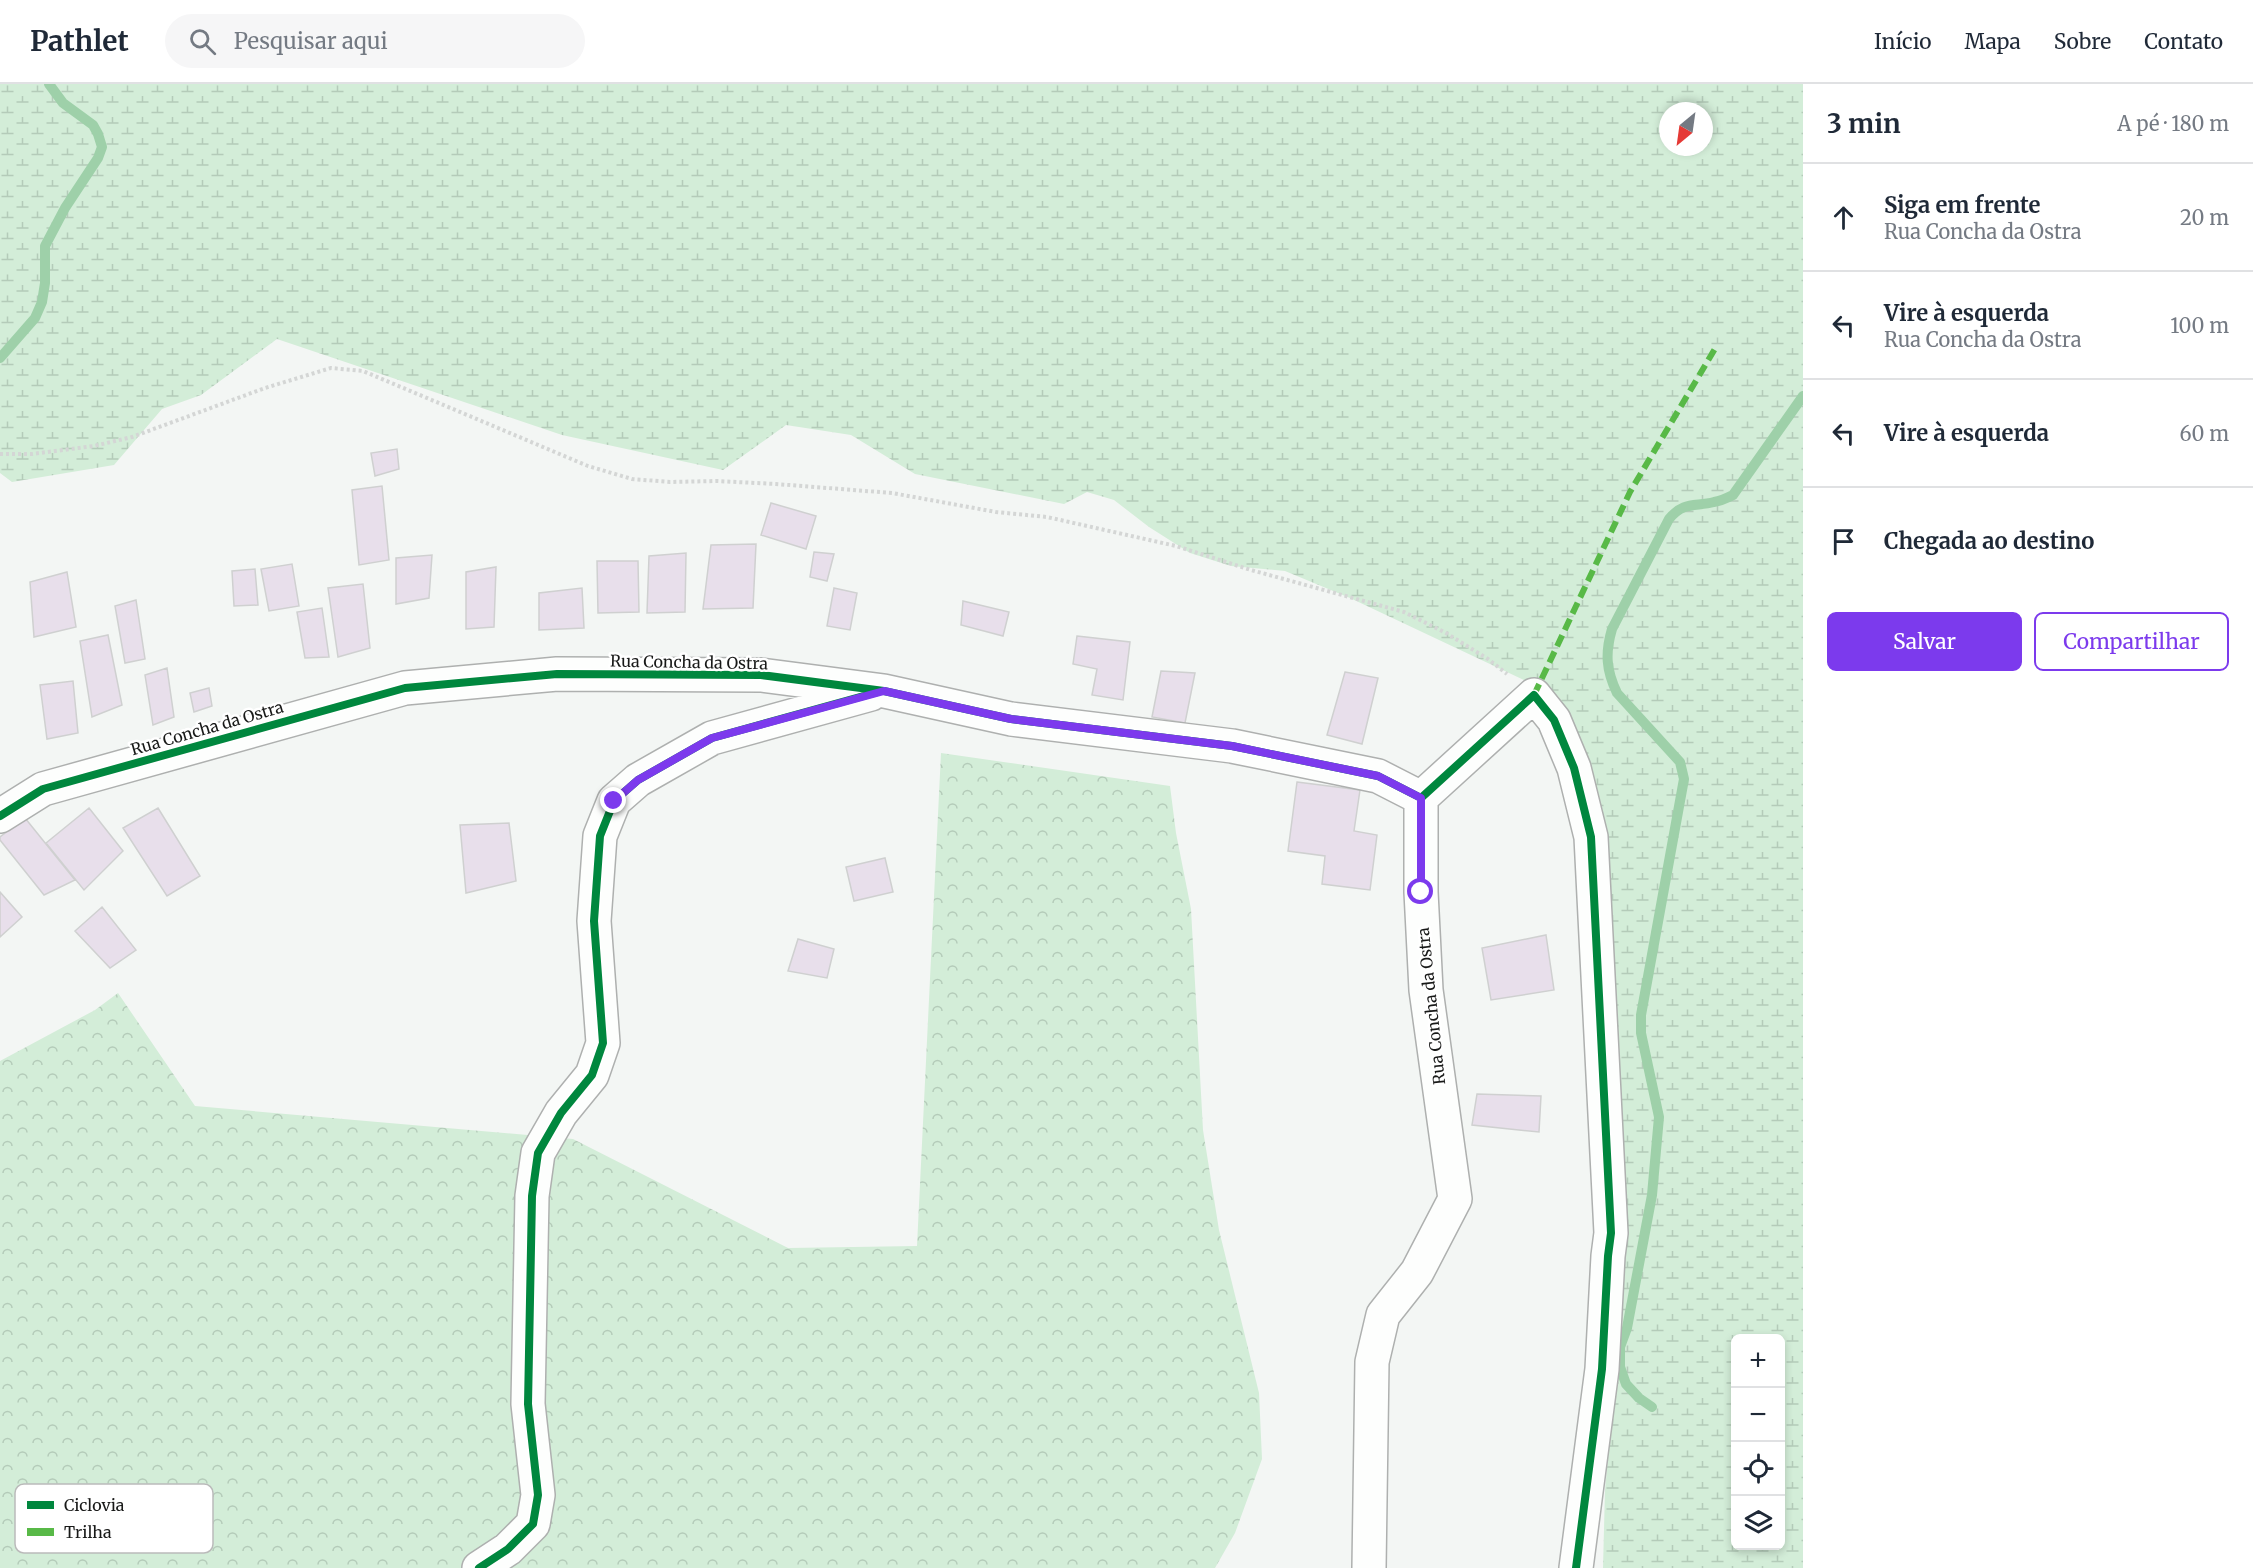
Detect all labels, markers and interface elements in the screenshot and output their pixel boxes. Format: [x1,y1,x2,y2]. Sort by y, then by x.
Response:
search box [165,14,585,68]
text: Pathlet [30,23,129,59]
icon: search [186,25,219,58]
text: Pesquisar aqui [234,27,388,55]
text: Início [1874,28,1932,55]
text: Mapa [1965,28,2021,55]
text: Sobre [2054,28,2111,55]
text: Contato [2144,28,2223,55]
north arrow [1659,102,1713,156]
text: 3 min [1827,107,1901,140]
text: A pé · 180 m [2117,111,2229,136]
text: Siga em frente [1884,191,2040,219]
icon: ahead [1827,201,1860,234]
text: 20 m [2180,205,2229,230]
text: Rua Concha da Ostra [1884,219,2081,244]
text: Vire à esquerda [1884,299,2049,327]
icon: left [1827,309,1860,342]
text: 100 m [2170,313,2229,338]
text: Rua Concha da Ostra [1884,327,2081,352]
icon: left [1827,417,1860,450]
text: Vire à esquerda [1884,419,2049,447]
text: 60 m [2179,421,2229,446]
icon: arrive [1827,525,1860,558]
text: Chegada ao destino [1884,527,2094,555]
button: Salvar [1827,612,2022,671]
button: Compartilhar [2034,612,2229,671]
street label: Rua Concha da Ostra [610,651,769,673]
street label: Rua Concha da Ostra [128,697,286,759]
route end [600,787,626,813]
route start [1407,878,1433,904]
street label: Rua Concha da Ostra [1413,926,1449,1086]
map controls [1731,1334,1785,1550]
button: + [1731,1334,1785,1388]
button: − [1731,1388,1785,1442]
button: locate [1731,1442,1785,1496]
legend [15,1484,213,1553]
text: Ciclovia [64,1495,125,1515]
button: layers [1731,1496,1785,1550]
text: Trilha [64,1522,112,1542]

